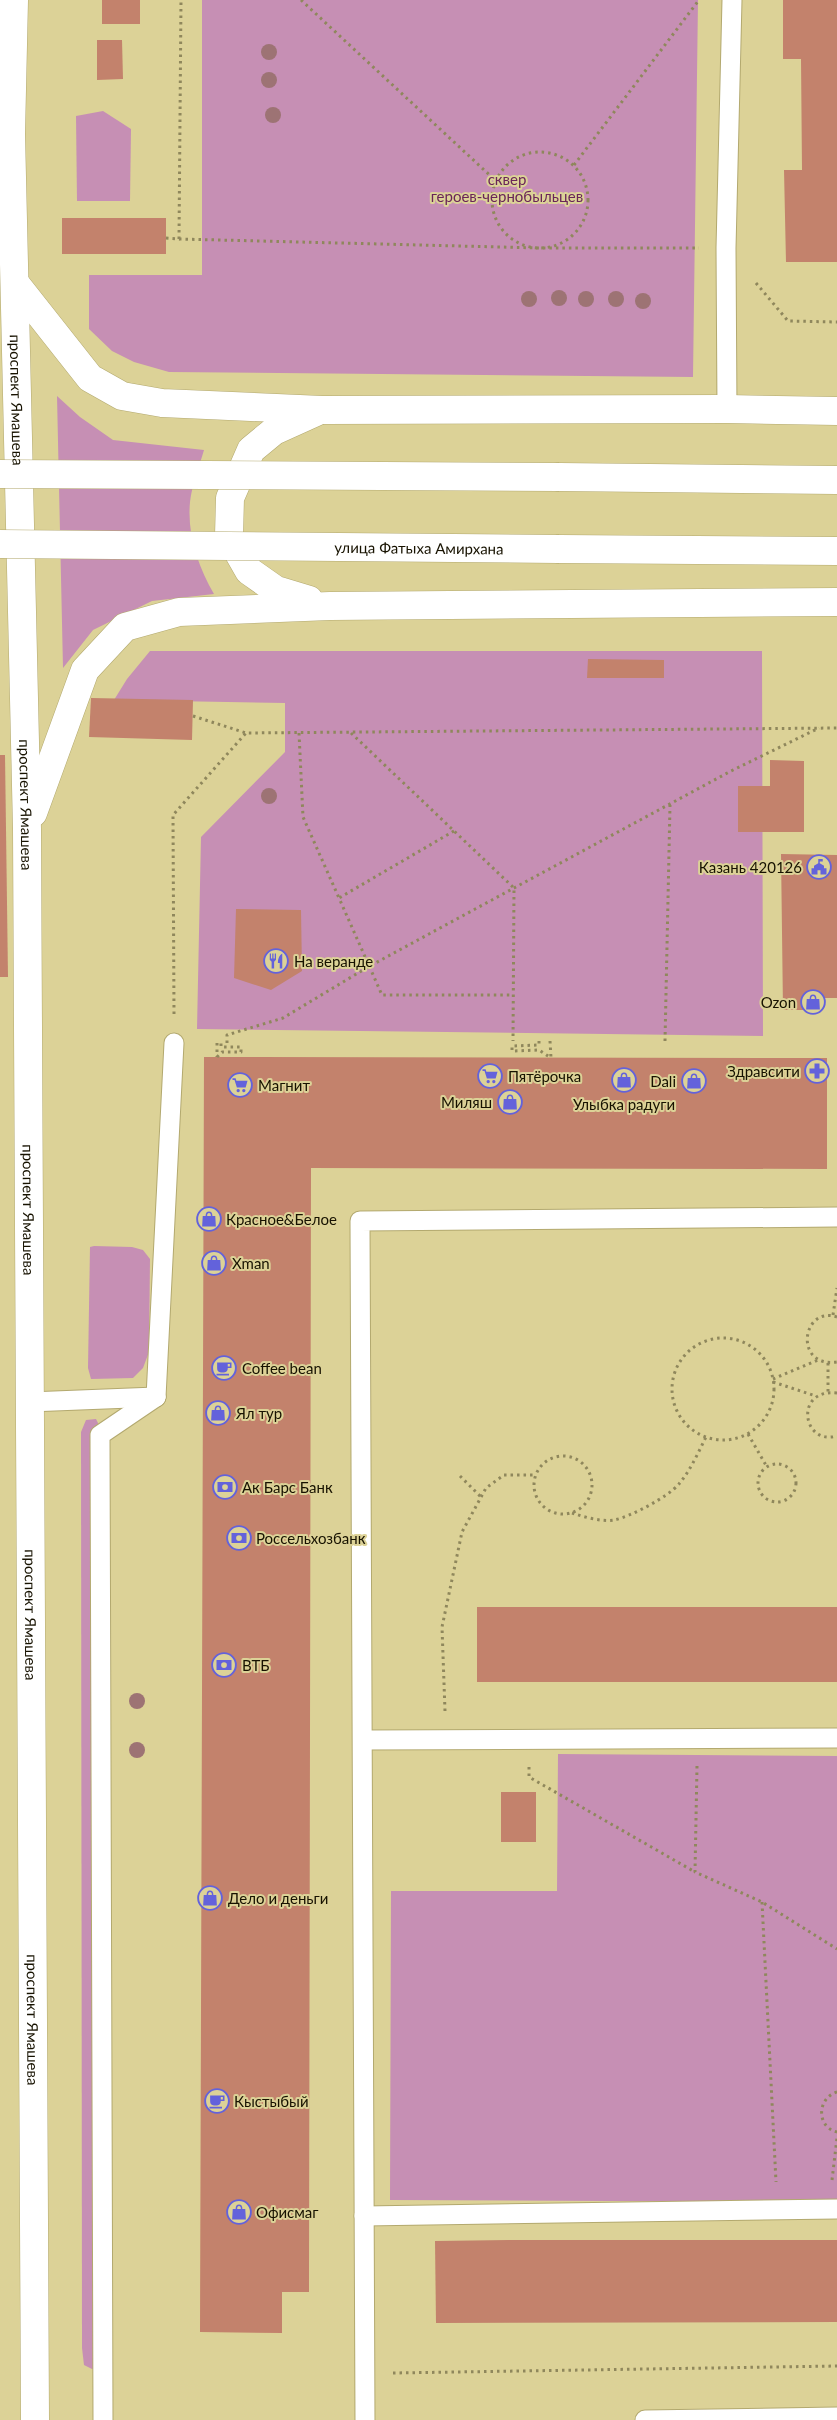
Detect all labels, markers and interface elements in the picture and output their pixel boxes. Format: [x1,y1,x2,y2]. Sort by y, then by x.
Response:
park label: сквер героев-чернобыльцев [431,170,583,205]
street label: проспект Ямашева [7,334,28,466]
street label: улица Фатыха Амирхана [334,538,504,558]
street label: проспект Ямашева [16,739,36,870]
public building icon: Казань 420126 [806,854,832,880]
place label: Казань 420126 [699,858,802,876]
restaurant icon: На веранде [263,948,289,974]
place label: На веранде [294,952,373,970]
shop icon: Ozon [800,989,826,1015]
place label: Ozon [761,993,796,1011]
pharmacy icon: Здравсити [804,1058,830,1084]
place label: Здравсити [727,1062,800,1080]
supermarket icon: Пятёрочка [477,1063,503,1089]
place label: Пятёрочка [508,1067,581,1085]
shop icon: Улыбка радуги [611,1067,637,1093]
shop icon: Dali [681,1068,707,1094]
supermarket icon: Магнит [227,1072,253,1098]
place label: Dali [650,1072,676,1090]
place label: Магнит [258,1076,310,1094]
shop icon: Миляш [497,1089,523,1115]
place label: Миляш [441,1093,492,1111]
place label: Улыбка радуги [573,1095,675,1113]
street label: проспект Ямашева [20,1144,38,1275]
shop icon: Красное&Белое [196,1206,222,1232]
place label: Красное&Белое [226,1210,337,1228]
shop icon: Xman [201,1250,227,1276]
place label: Xman [232,1254,270,1272]
cafe icon: Coffee bean [211,1355,237,1381]
place label: Coffee bean [242,1359,322,1377]
shop icon: Ял тур [205,1400,231,1426]
place label: Ял тур [235,1404,282,1422]
bank icon: Ак Барс Банк [212,1474,238,1500]
place label: Ак Барс Банк [242,1478,333,1496]
bank icon: Россельхозбанк [226,1525,252,1551]
place label: Россельхозбанк [256,1529,366,1547]
street label: проспект Ямашева [22,1549,40,1680]
bank icon: ВТБ [211,1652,237,1678]
place label: ВТБ [242,1656,270,1674]
shop icon: Дело и деньги [197,1885,223,1911]
place label: Дело и деньги [228,1889,328,1907]
street label: проспект Ямашева [24,1954,42,2085]
cafe icon: Кыстыбый [204,2088,230,2114]
place label: Кыстыбый [234,2092,309,2110]
shop icon: Офисмаг [226,2199,252,2225]
place label: Офисмаг [256,2203,319,2221]

